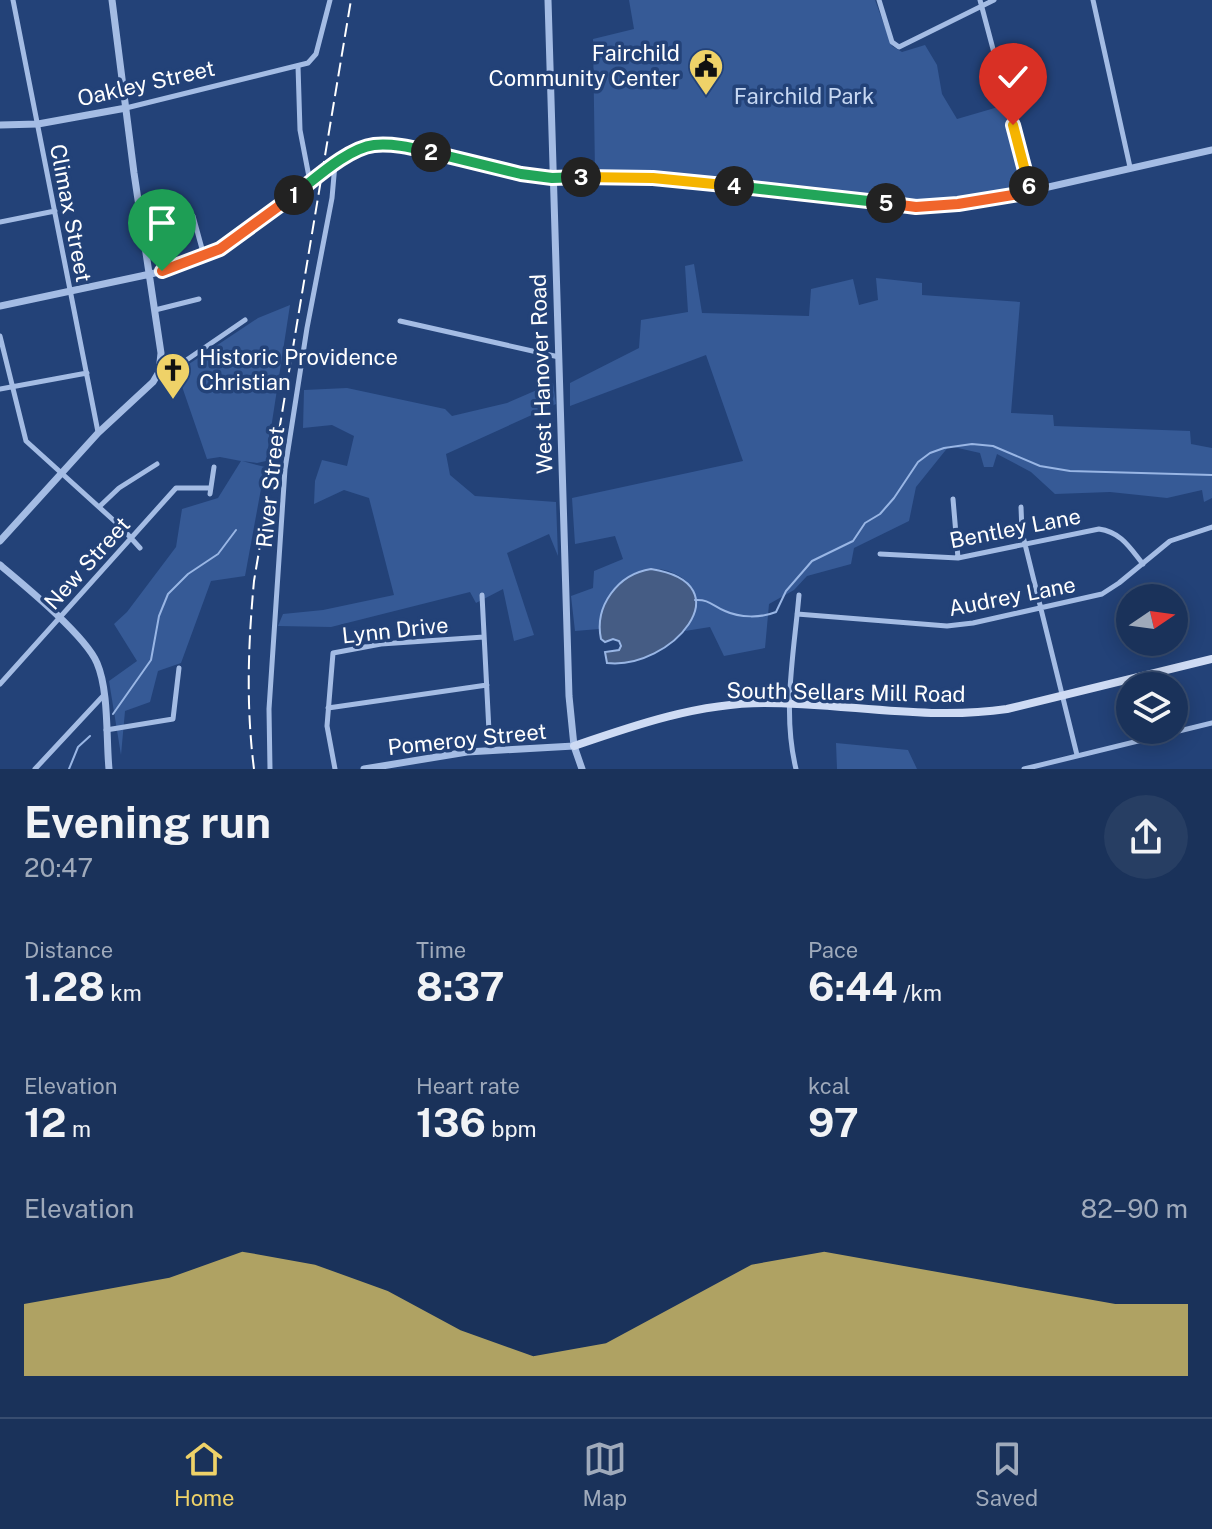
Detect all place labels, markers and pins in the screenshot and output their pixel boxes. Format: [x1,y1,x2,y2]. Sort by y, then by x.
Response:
place label: Fairchild Community Center [489,40,680,91]
pin [979,43,1047,125]
public building icon: Fairchild Community Center [687,47,725,97]
pin: 2 [411,132,451,172]
pin: 3 [561,157,601,197]
pin: 4 [714,166,754,206]
pin: 6 [1009,166,1049,206]
pin: 1 [274,175,314,215]
pin: 5 [866,183,906,223]
pin [128,189,196,271]
place label: Historic Providence Christian [199,344,398,395]
church icon: Historic Providence Christian [154,351,192,401]

